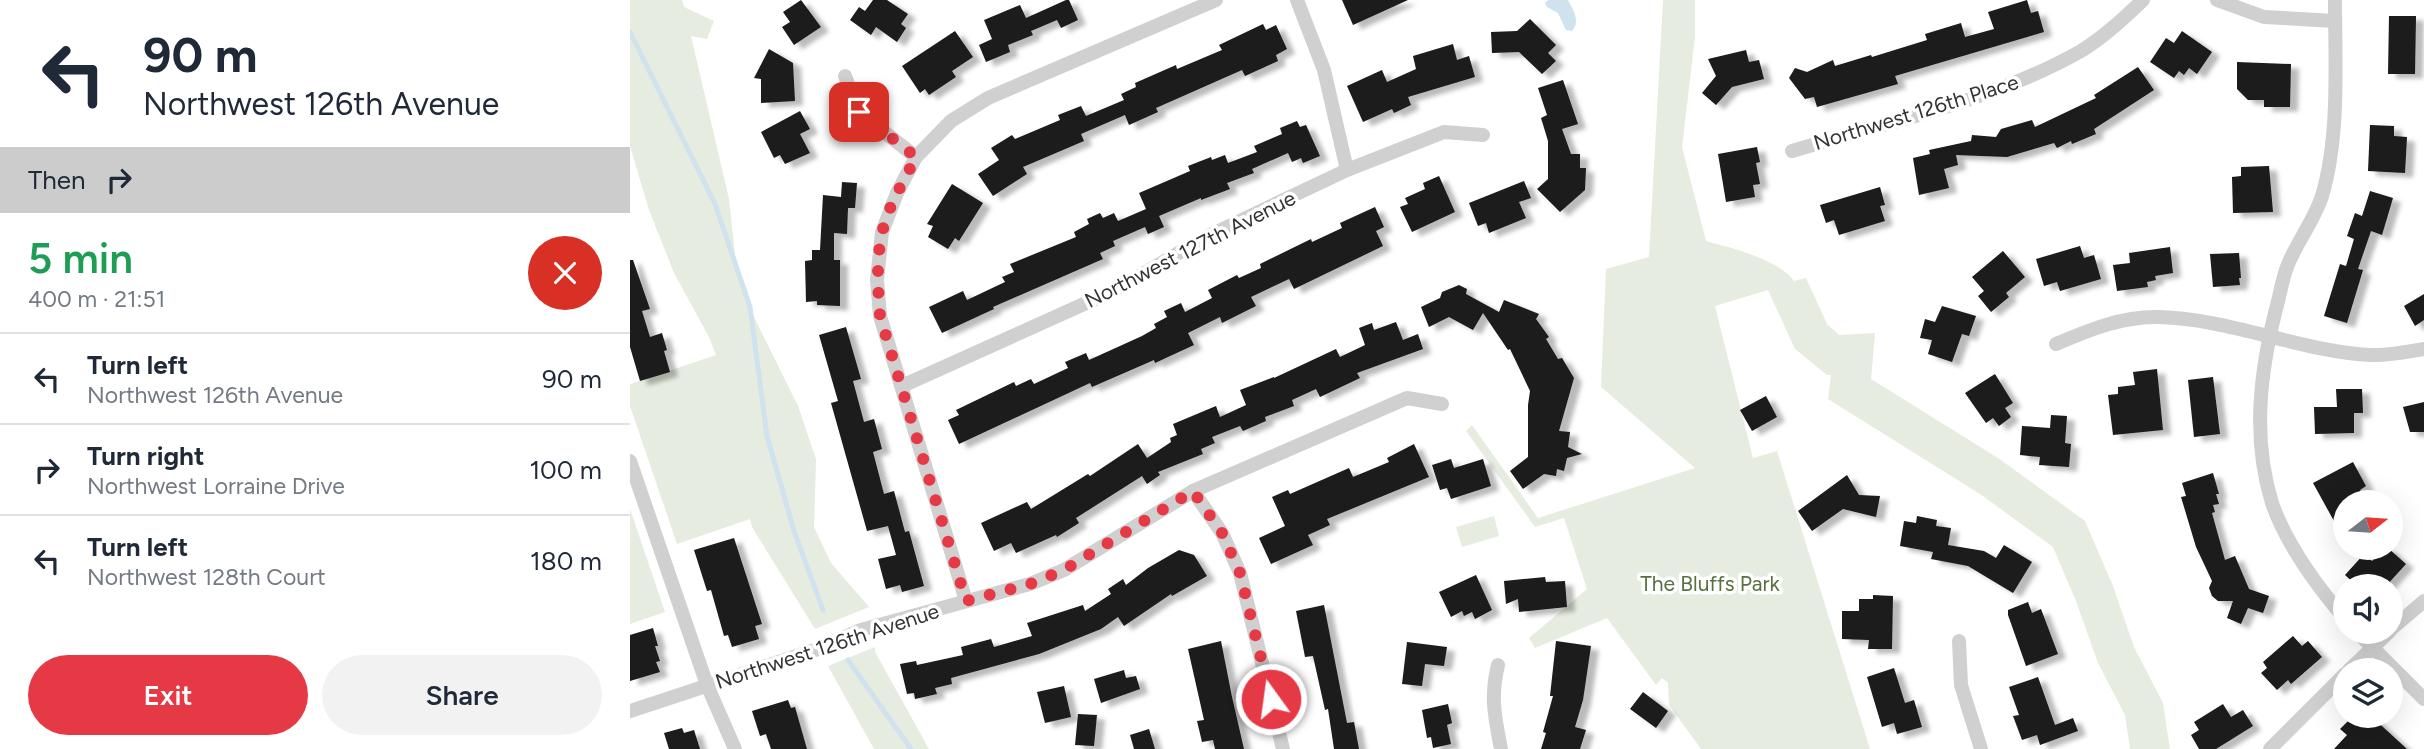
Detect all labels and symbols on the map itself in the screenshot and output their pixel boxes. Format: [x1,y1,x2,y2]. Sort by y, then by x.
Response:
street label: Northwest 126th Place [1810,69,2022,155]
pin [829,82,889,142]
street label: Northwest 127th Avenue [1080,185,1300,313]
north arrow [2333,490,2403,560]
park label: The Bluffs Park [1640,571,1781,596]
street label: Northwest 126th Avenue [712,598,942,694]
position arrow [1234,662,1308,736]

